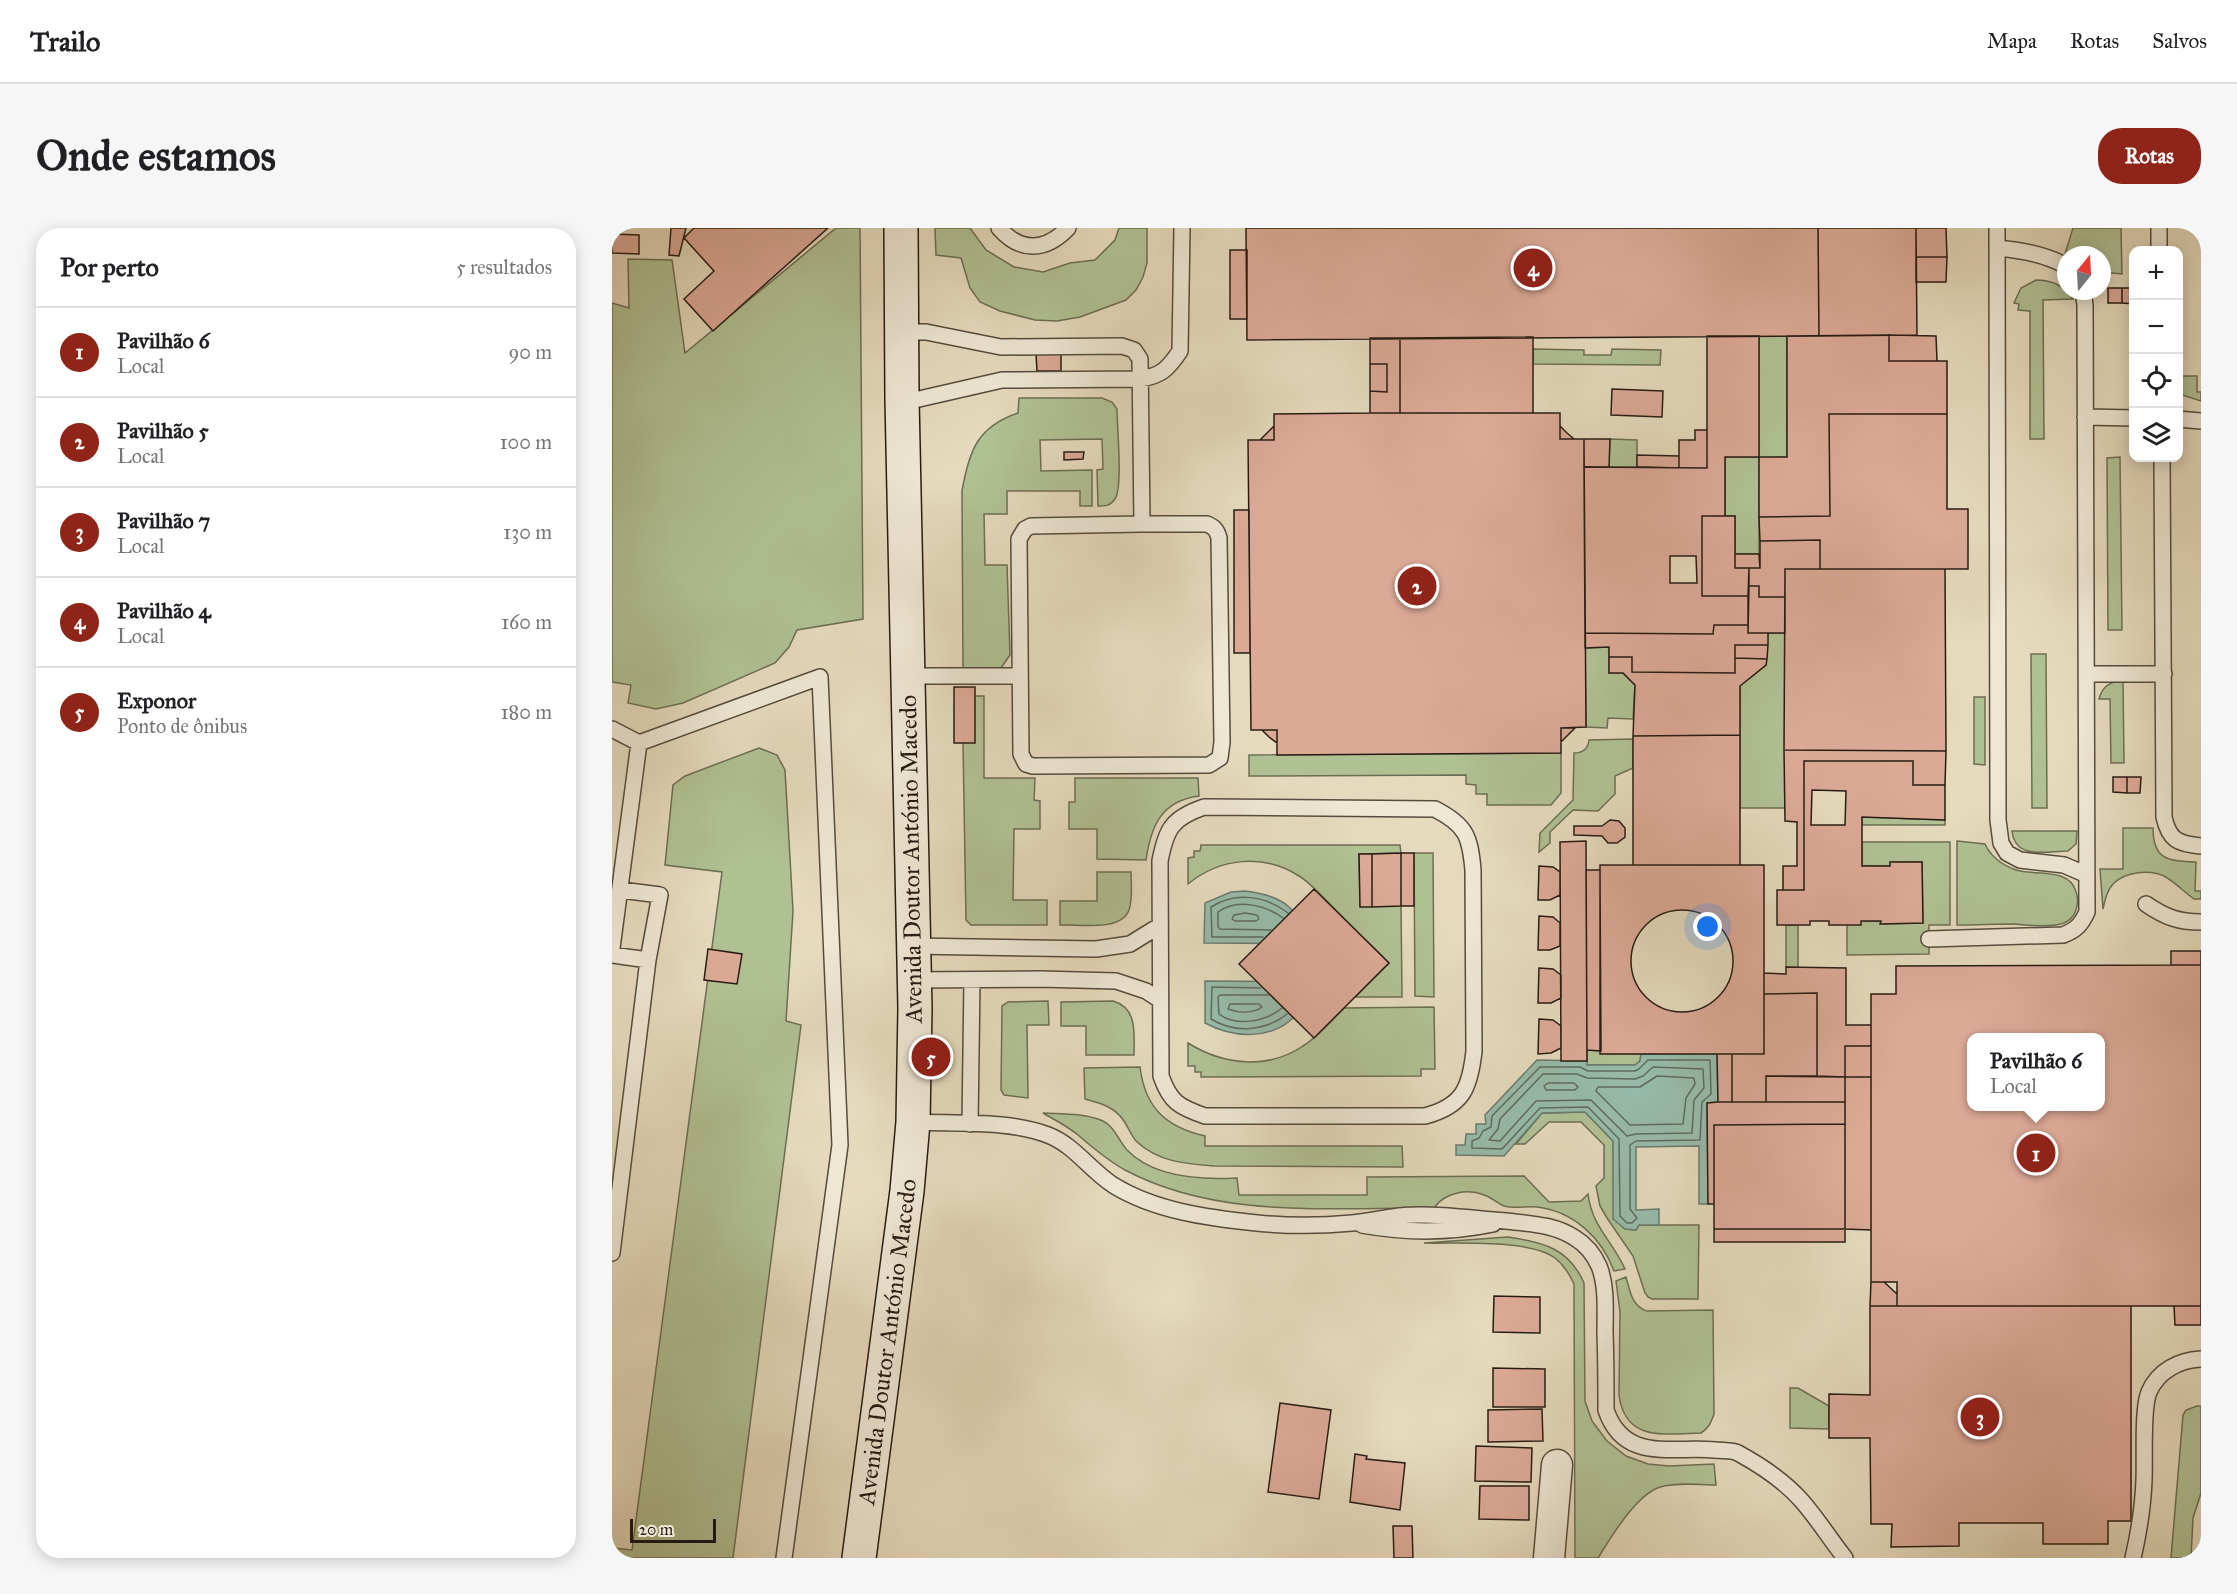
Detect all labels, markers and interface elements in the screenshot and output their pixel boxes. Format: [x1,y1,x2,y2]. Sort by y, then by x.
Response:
text: Trailo [30,24,100,59]
text: Mapa [1987,28,2037,54]
text: Rotas [2070,28,2119,54]
text: Salvos [2152,28,2207,54]
button: Rotas [2098,128,2201,184]
text: Onde estamos [36,130,276,182]
pin: 4 [1514,246,1552,291]
north arrow [2057,246,2111,300]
map controls [2129,246,2183,462]
button: + [2129,246,2183,300]
text: Por perto [60,251,159,283]
text: 5 resultados [456,255,552,279]
button: − [2129,300,2183,354]
text: Pavilhão 6 [117,327,210,354]
text: 1 [76,340,83,364]
text: 90 m [509,340,552,364]
text: Local [117,354,164,378]
button: locate [2129,354,2183,408]
button: layers [2129,408,2183,462]
text: Pavilhão 5 [117,417,209,444]
text: 2 [75,430,84,454]
text: 100 m [500,430,552,454]
text: Local [117,444,164,468]
text: Pavilhão 7 [117,507,210,534]
text: 3 [76,520,84,544]
text: 130 m [503,520,552,544]
text: Local [117,534,164,558]
pin: 2 [1398,564,1436,608]
text: Pavilhão 4 [117,597,211,624]
text: 4 [74,610,85,634]
text: 160 m [501,610,552,634]
text: Local [117,624,164,648]
text: Exponor [117,687,196,714]
street label: Avenida Doutor António Macedo [893,695,929,1024]
text: 5 [75,700,84,724]
text: 180 m [501,700,552,724]
text: Ponto de ônibus [117,714,247,738]
your location [1693,912,1722,941]
popup [1967,1033,2105,1111]
pin: 5 [912,1034,950,1080]
text: Pavilhão 6 [1990,1047,2082,1074]
text: Local [1990,1074,2037,1098]
pin: 1 [2016,1130,2056,1176]
street label: Avenida Doutor António Macedo [851,1178,923,1508]
pin: 3 [1960,1394,2000,1440]
scale bar [630,1516,716,1544]
text: 20 m [639,1520,673,1539]

